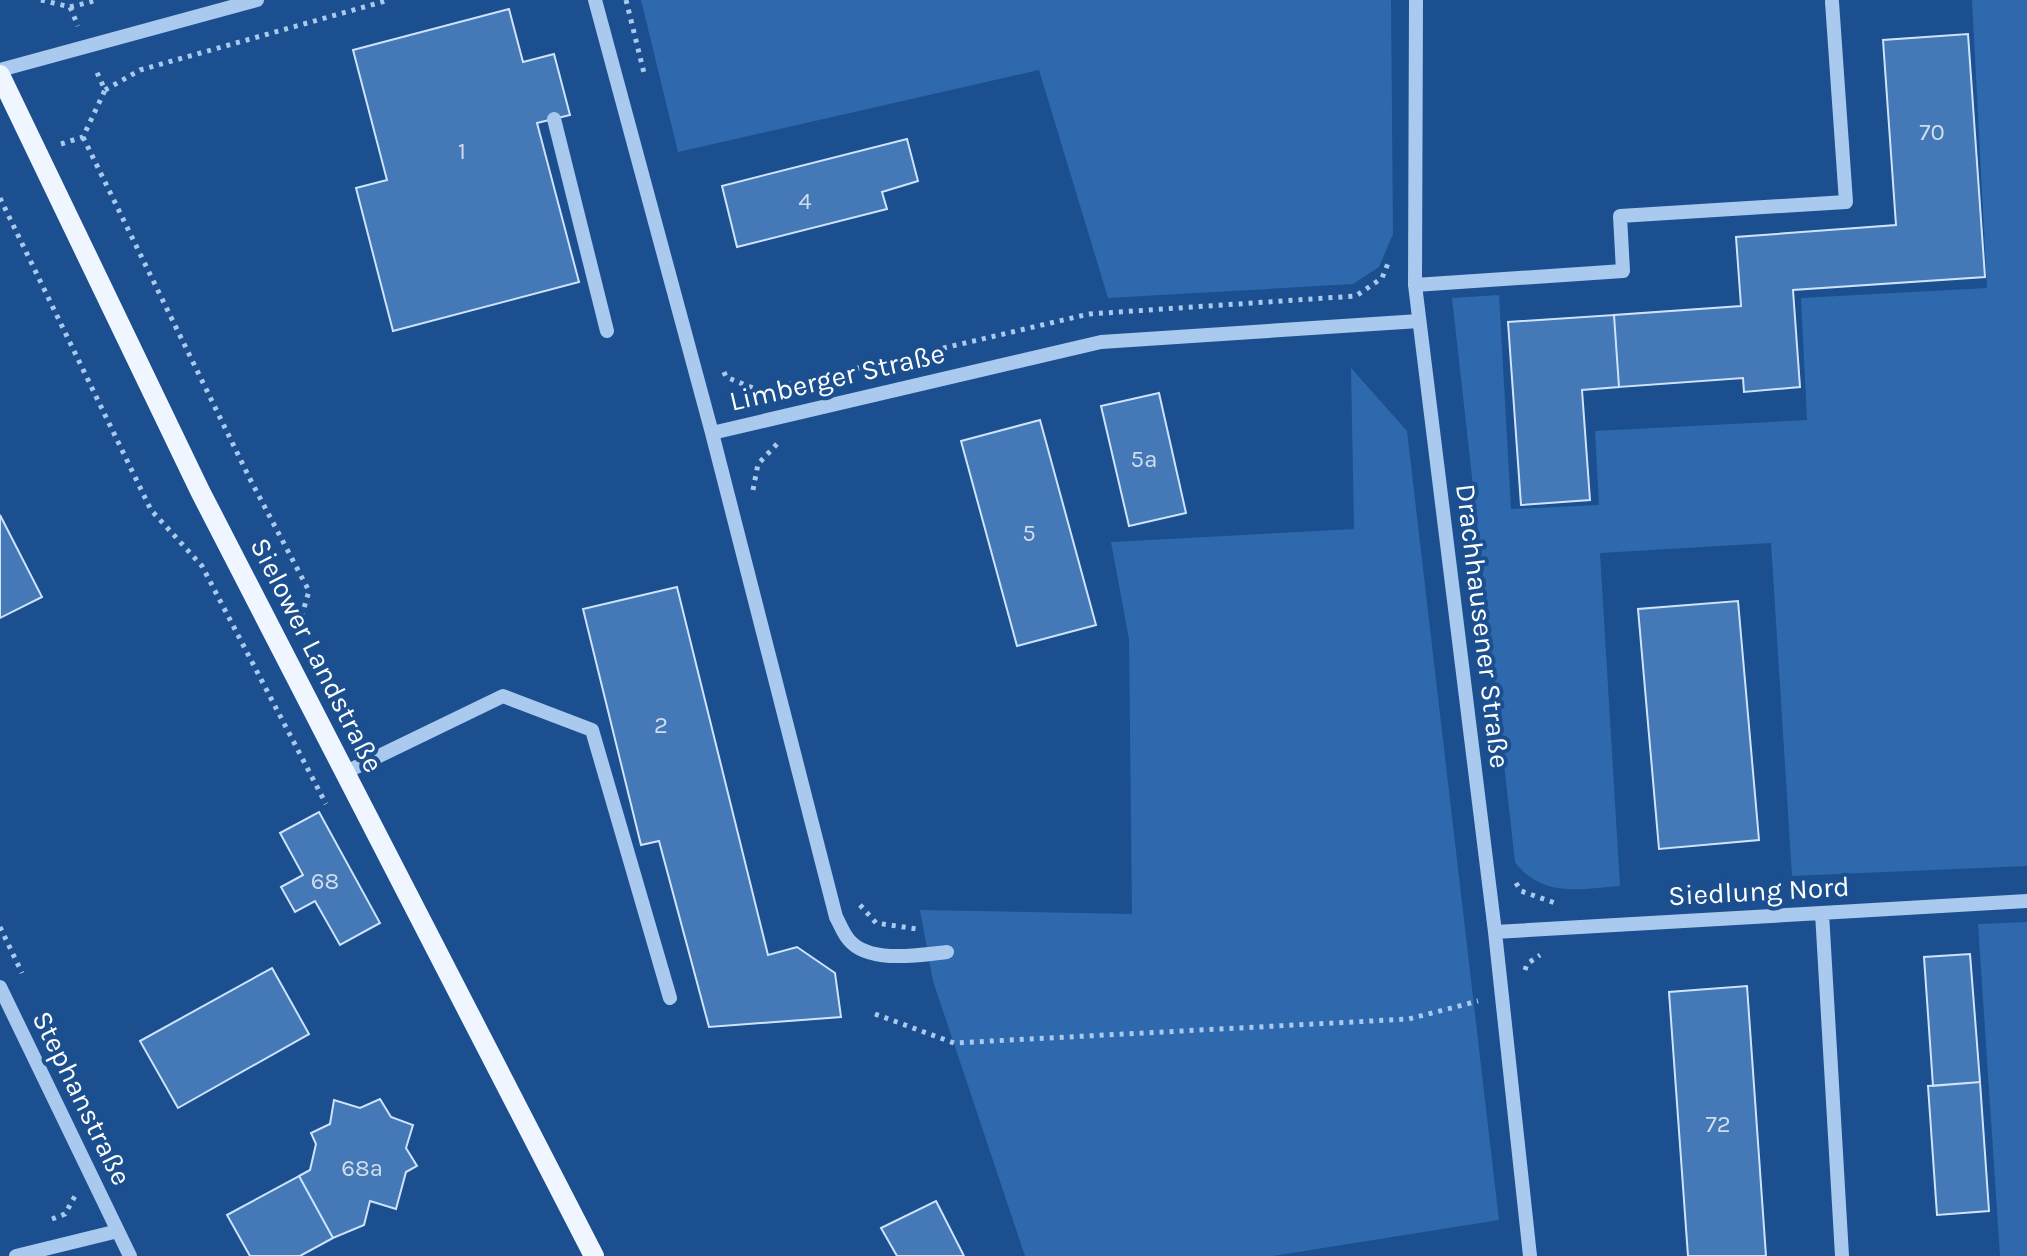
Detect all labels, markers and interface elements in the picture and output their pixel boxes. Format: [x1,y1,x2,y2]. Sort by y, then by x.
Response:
house number: 70 [1919,118,1945,146]
house number: 1 [458,137,466,165]
house number: 4 [798,187,812,215]
street label: Limberger Straße [726,336,948,418]
house number: 5a [1131,445,1157,473]
street label: Drachhausener Straße [1449,482,1517,770]
house number: 5 [1022,519,1036,547]
street label: Sielower Landstraße [244,532,390,778]
house number: 2 [654,711,668,739]
house number: 68 [311,867,339,895]
street label: Siedlung Nord [1667,870,1851,912]
street label: Stephanstraße [26,1005,138,1191]
house number: 72 [1705,1110,1731,1138]
house number: 68a [341,1154,383,1182]

